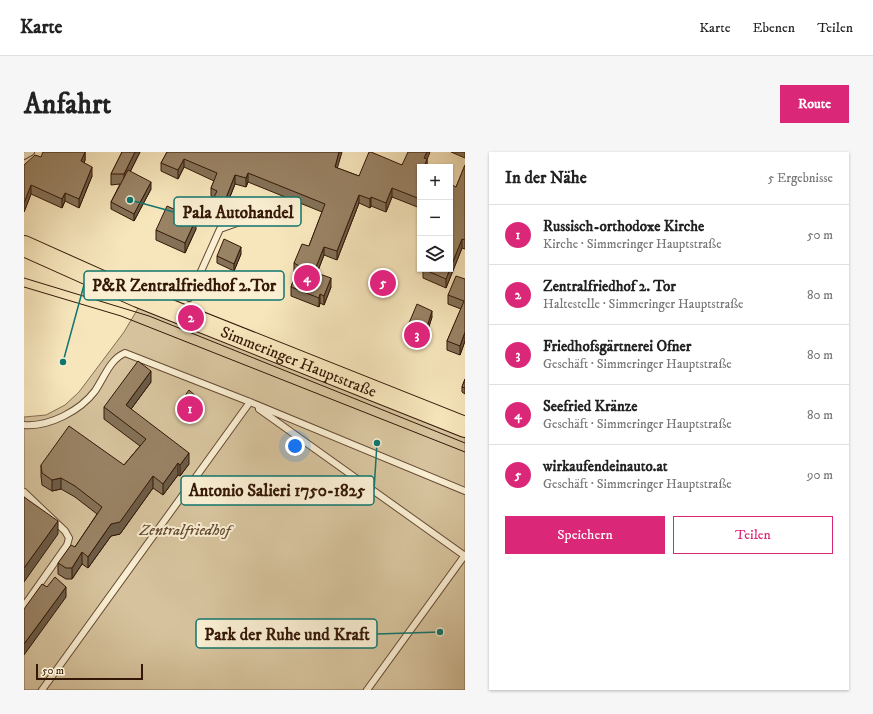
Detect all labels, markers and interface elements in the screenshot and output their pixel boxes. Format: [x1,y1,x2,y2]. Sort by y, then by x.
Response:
text: Karte [20,16,62,39]
text: Karte [699,19,730,37]
text: Ebenen [752,19,795,37]
text: Teilen [817,19,853,37]
button: Route [780,85,849,123]
text: Anfahrt [24,87,111,122]
map controls [417,164,453,272]
button: + [417,164,453,200]
text: In der Nähe [505,167,587,189]
text: 5 Ergebnisse [768,170,833,186]
callout: Pala Autohandel [174,197,301,226]
button: − [417,200,453,236]
text: Pala Autohandel [182,202,295,224]
text: Russisch-orthodoxe Kirche [543,217,704,236]
text: 1 [516,227,520,243]
text: 50 m [807,227,833,243]
button: layers [417,236,453,272]
text: Kirche · Simmeringer Hauptstraße [543,236,722,252]
pin: 4 [294,263,320,293]
pin: 5 [370,268,396,298]
callout: P&R Zentralfriedhof 2.Tor [84,271,284,300]
text: P&R Zentralfriedhof 2.Tor [92,275,277,297]
text: Zentralfriedhof 2. Tor [543,277,676,296]
text: 2 [515,287,521,303]
text: 80 m [807,287,833,303]
text: Haltestelle · Simmeringer Hauptstraße [543,296,743,312]
pin: 2 [178,303,204,333]
pin: 3 [404,320,430,350]
street label: Simmeringer Hauptstraße [218,322,380,402]
text: Friedhofsgärtnerei Ofner [543,337,691,356]
text: 3 [516,347,520,363]
text: 80 m [807,347,833,363]
text: Geschäft · Simmeringer Hauptstraße [543,356,732,372]
pin: 1 [177,394,203,424]
text: Seefried Kränze [543,397,637,416]
text: 4 [514,407,522,423]
text: 80 m [807,407,833,423]
text: Geschäft · Simmeringer Hauptstraße [543,416,732,432]
your location [285,436,305,456]
text: wirkaufendeinauto.at [543,457,668,476]
text: 5 [515,467,521,483]
text: 90 m [807,467,833,483]
callout: Antonio Salieri 1750-1825 [181,476,374,505]
text: Geschäft · Simmeringer Hauptstraße [543,476,732,492]
text: Antonio Salieri 1750-1825 [188,480,366,502]
button: Speichern [505,516,665,554]
button: Teilen [673,516,833,554]
park label: Zentralfriedhof [138,520,234,540]
callout: Park der Ruhe und Kraft [196,619,377,648]
text: Park der Ruhe und Kraft [204,624,370,646]
scale bar [36,662,143,681]
text: 50 m [42,664,64,678]

